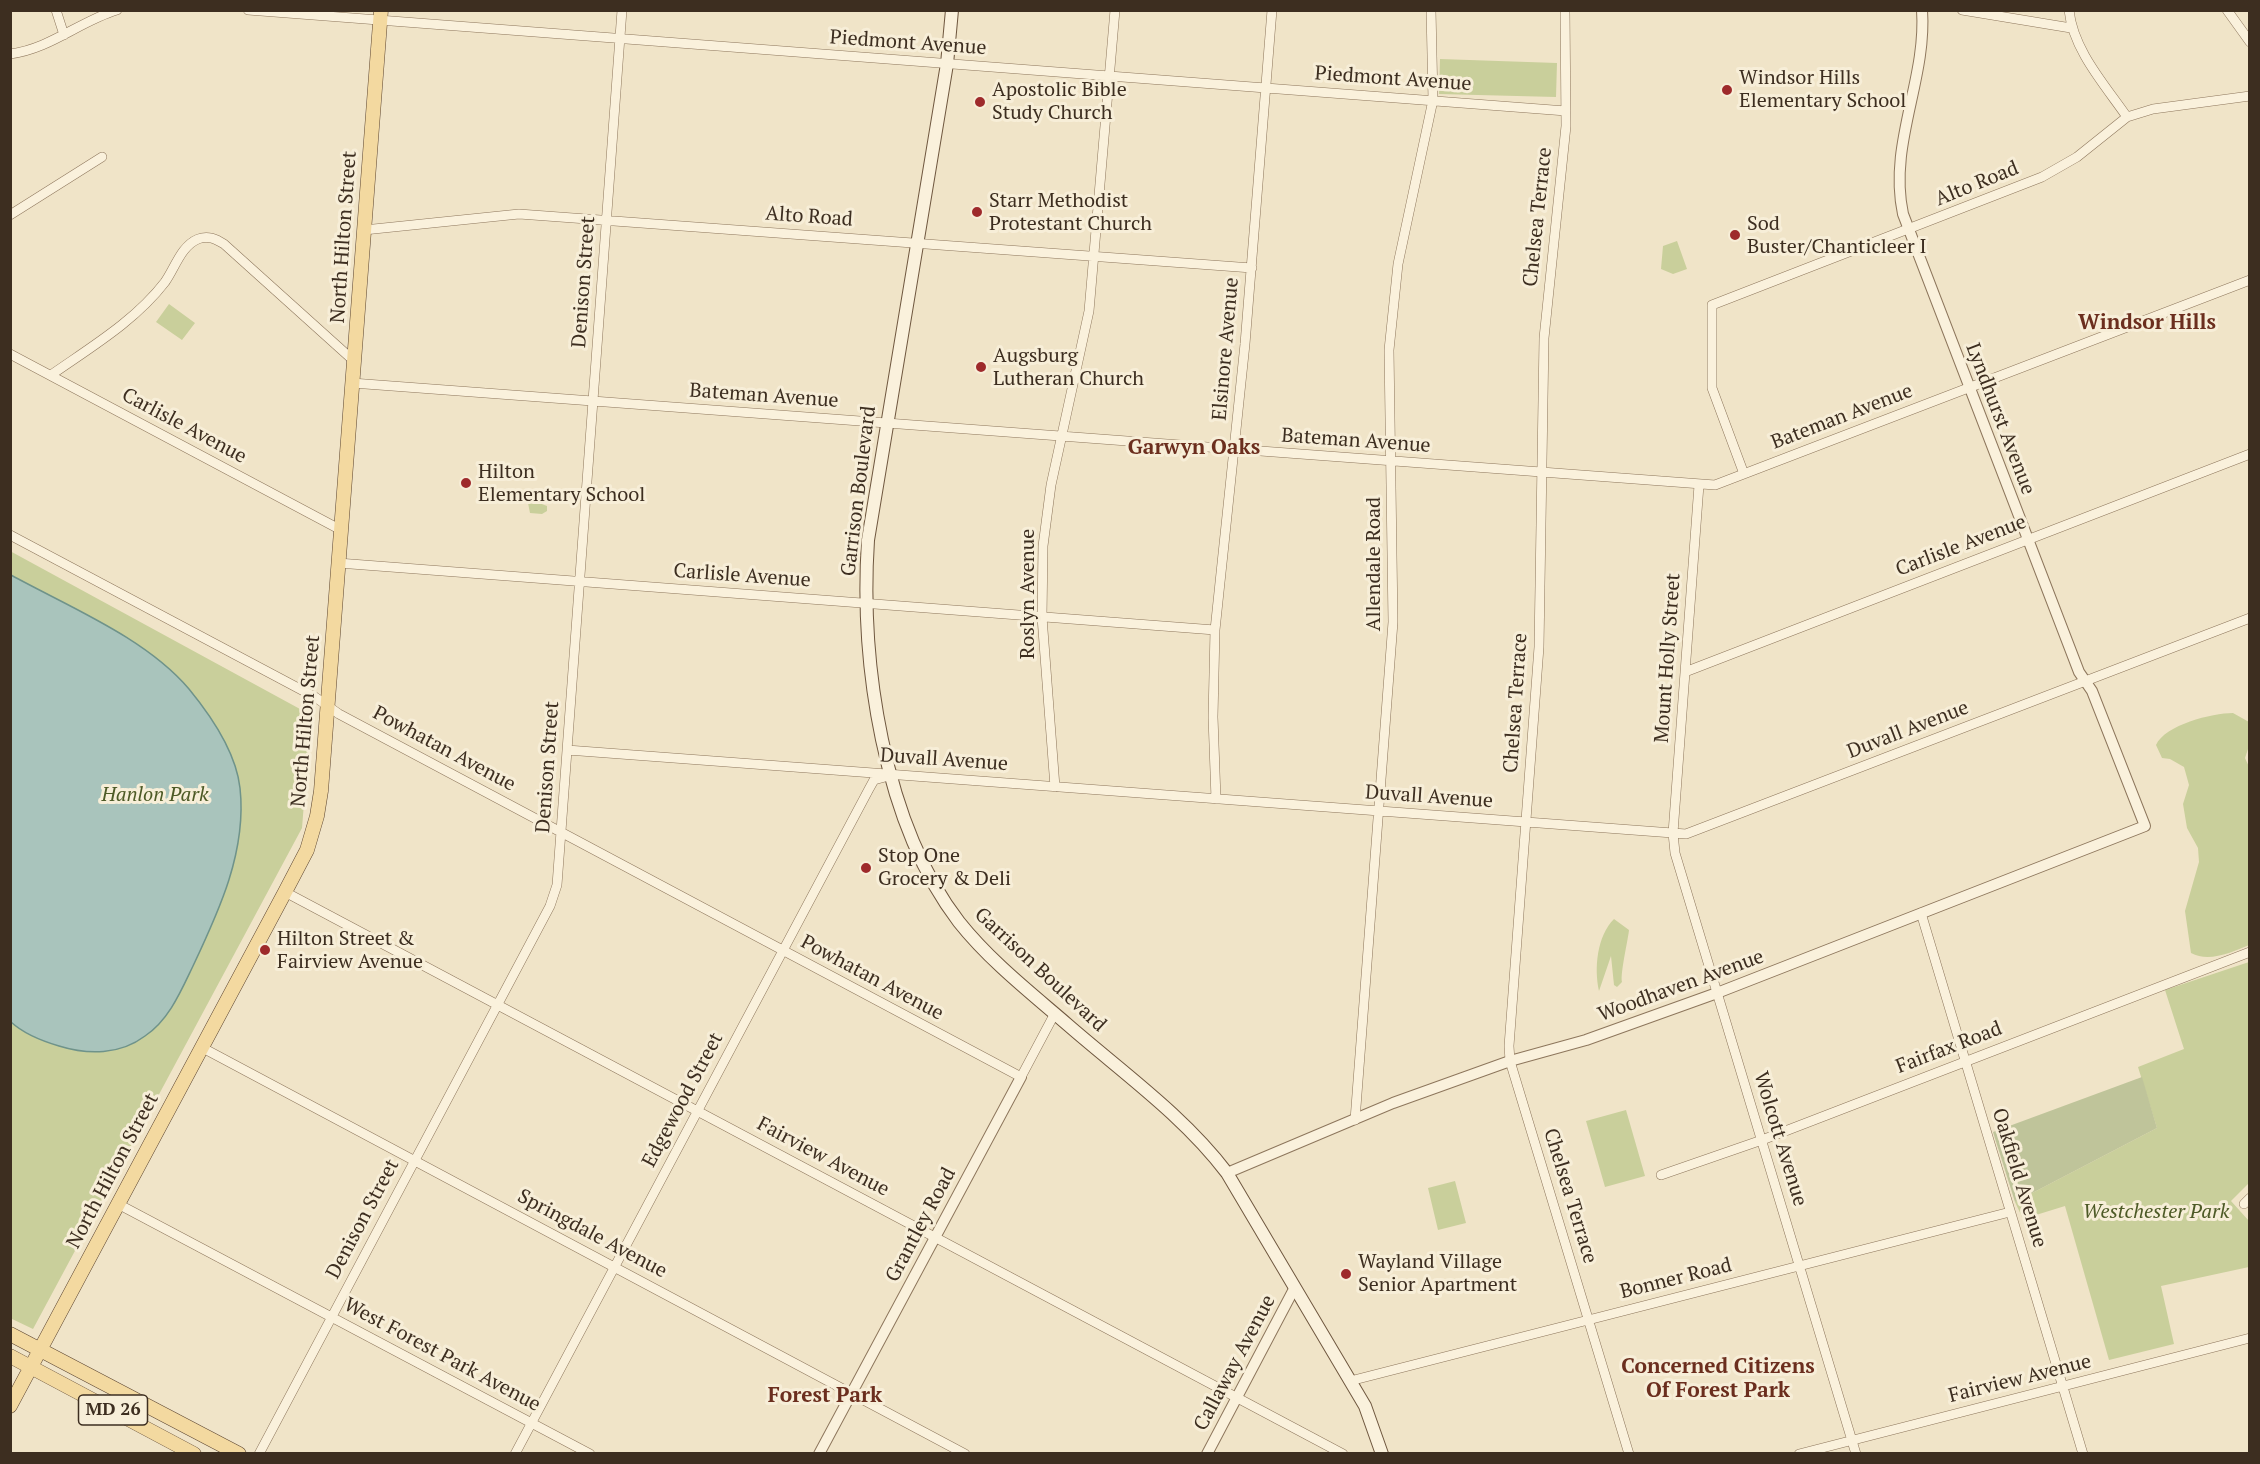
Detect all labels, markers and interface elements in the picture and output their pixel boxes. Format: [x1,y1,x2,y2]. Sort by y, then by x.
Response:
street label: Piedmont Avenue [829,26,987,60]
street label: Piedmont Avenue [1314,62,1472,96]
place label: Windsor Hills Elementary School [1739,66,1906,113]
place label: Apostolic Bible Study Church [992,78,1127,125]
marker: Windsor Hills Elementary School [1720,83,1734,97]
marker: Apostolic Bible Study Church [973,95,987,109]
street label: Chelsea Terrace [1519,146,1557,288]
street label: North Hilton Street [326,150,362,324]
street label: Alto Road [1932,156,2022,212]
place label: Starr Methodist Protestant Church [989,189,1152,236]
street label: Alto Road [764,202,854,232]
marker: Starr Methodist Protestant Church [970,205,984,219]
place label: Sod Buster/Chanticleer I [1747,212,1927,259]
street label: Denison Street [567,215,601,349]
marker: Sod Buster/Chanticleer I [1728,228,1742,242]
street label: Elsinore Avenue [1208,277,1244,421]
district label: Windsor Hills [2078,310,2216,336]
street label: Lyndhurst Avenue [1960,340,2040,498]
place label: Augsburg Lutheran Church [993,344,1144,391]
marker: Augsburg Lutheran Church [974,360,988,374]
street label: Bateman Avenue [689,379,839,413]
street label: Bateman Avenue [1768,379,1916,455]
street label: Carlisle Avenue [118,383,250,469]
street label: Garrison Boulevard [837,405,881,577]
street label: Bateman Avenue [1281,424,1431,458]
district label: Garwyn Oaks [1128,435,1260,461]
place label: Hilton Elementary School [478,460,645,507]
marker: Hilton Elementary School [459,476,473,490]
street label: Allendale Road [1362,497,1386,631]
street label: Carlisle Avenue [1892,510,2030,582]
street label: Roslyn Avenue [1016,529,1040,659]
street label: Carlisle Avenue [672,559,812,593]
street label: Mount Holly Street [1650,572,1686,744]
street label: Chelsea Terrace [1499,632,1533,774]
street label: North Hilton Street [287,634,325,808]
street label: Duvall Avenue [1844,696,1972,764]
street label: Denison Street [531,700,565,834]
street label: Powhatan Avenue [368,701,520,797]
street label: Duvall Avenue [879,744,1009,776]
street label: Duvall Avenue [1364,781,1494,813]
park label: Hanlon Park [101,783,209,807]
place label: Stop One Grocery & Deli [878,844,1011,891]
marker: Stop One Grocery & Deli [859,861,873,875]
street label: Garrison Boulevard [969,903,1111,1037]
place label: Hilton Street & Fairview Avenue [277,927,423,974]
street label: Powhatan Avenue [796,930,948,1026]
marker: Hilton Street & Fairview Avenue [258,943,272,957]
street label: Woodhaven Avenue [1595,945,1767,1027]
street label: Fairfax Road [1893,1017,2005,1079]
street label: Edgewood Street [637,1029,729,1171]
street label: Wolcott Avenue [1748,1069,1812,1209]
street label: North Hilton Street [62,1089,164,1253]
street label: Oakfield Avenue [1986,1105,2052,1251]
street label: Fairview Avenue [753,1112,893,1202]
street label: Chelsea Terrace [1538,1126,1602,1266]
street label: Denison Street [321,1155,405,1283]
street label: Grantley Road [881,1164,961,1286]
street label: Springdale Avenue [513,1184,671,1284]
park label: Westchester Park [2083,1200,2229,1224]
place label: Wayland Village Senior Apartment [1358,1250,1517,1297]
street label: Bonner Road [1618,1254,1734,1304]
marker: Wayland Village Senior Apartment [1339,1267,1353,1281]
street label: Callaway Avenue [1189,1291,1281,1435]
street label: West Forest Park Avenue [340,1293,544,1417]
street label: Fairview Avenue [1946,1350,2094,1408]
district label: Concerned Citizens Of Forest Park [1621,1354,1815,1404]
district label: Forest Park [768,1383,882,1409]
road number: MD 26 [78,1395,148,1425]

